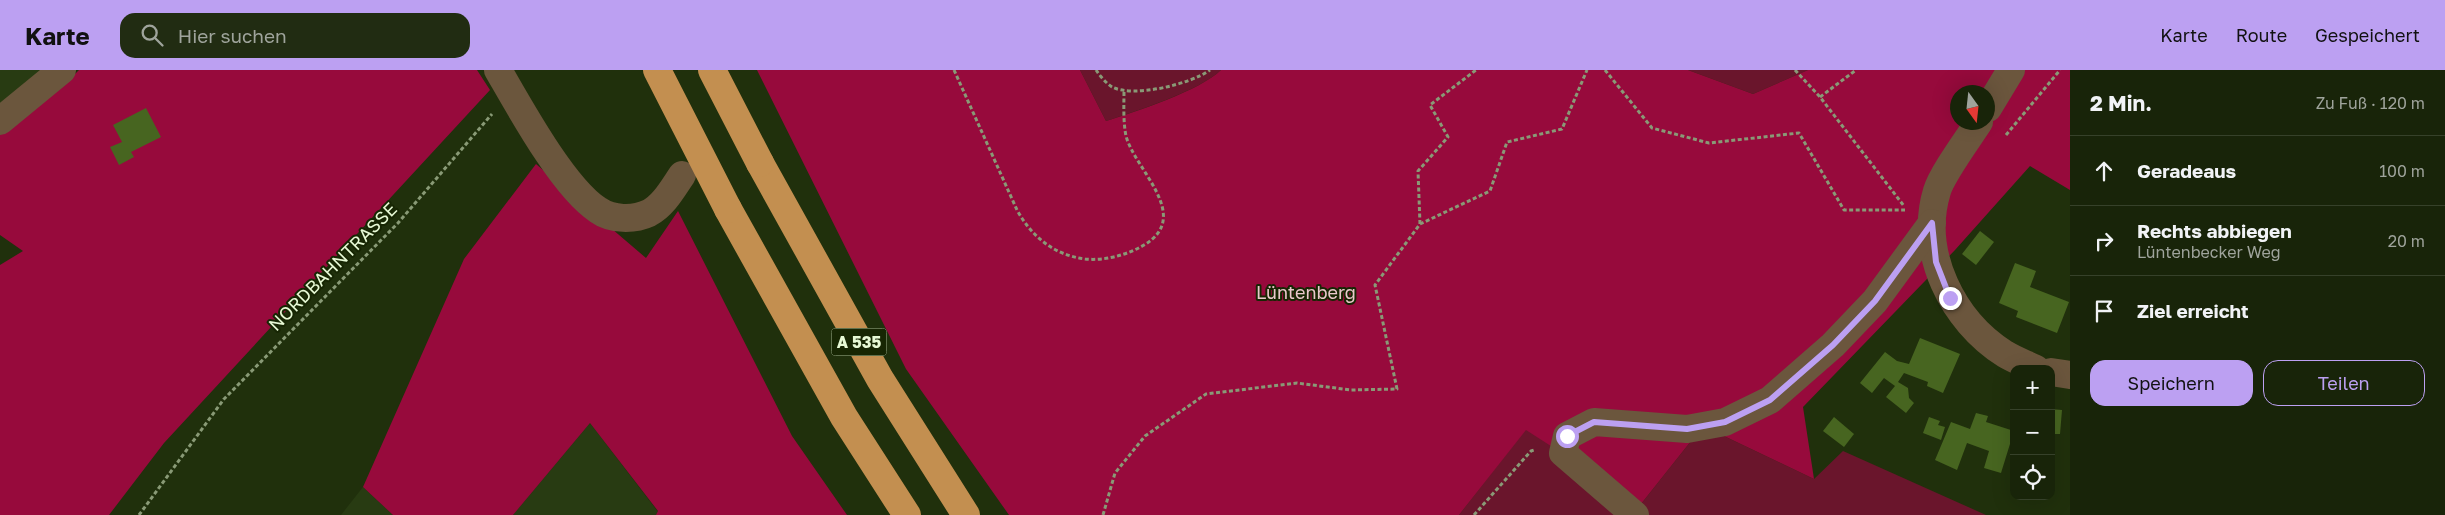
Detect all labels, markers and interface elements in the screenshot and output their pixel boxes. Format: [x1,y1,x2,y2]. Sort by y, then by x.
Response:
search box [120,13,470,58]
text: Karte [25,21,90,50]
icon: search [138,21,166,49]
text: Hier suchen [178,24,287,47]
text: Karte [2160,24,2208,46]
text: Route [2236,24,2287,46]
text: Gespeichert [2315,24,2420,46]
north arrow [1950,85,1995,130]
text: 2 Min. [2090,90,2152,116]
text: Zu Fuß · 120 m [2316,93,2425,113]
icon: ahead [2090,157,2118,185]
text: Geradeaus [2137,159,2236,182]
text: 100 m [2379,161,2425,181]
street label: NORDBAHNTRASSE [264,198,401,335]
text: Rechts abbiegen [2137,219,2292,242]
icon: right [2090,227,2118,255]
text: 20 m [2388,231,2425,251]
text: Lüntenbecker Weg [2137,242,2281,262]
park label: Lüntenberg [1256,281,1356,303]
route end [1939,287,1962,310]
icon: arrive [2090,297,2118,325]
text: Ziel erreicht [2137,299,2249,322]
road number: A 535 [832,328,886,356]
button: Speichern [2090,360,2253,406]
button: Teilen [2263,360,2425,406]
map controls [2010,365,2055,500]
button: + [2010,365,2055,410]
button: − [2010,410,2055,455]
route start [1556,425,1579,448]
button: locate [2010,455,2055,500]

